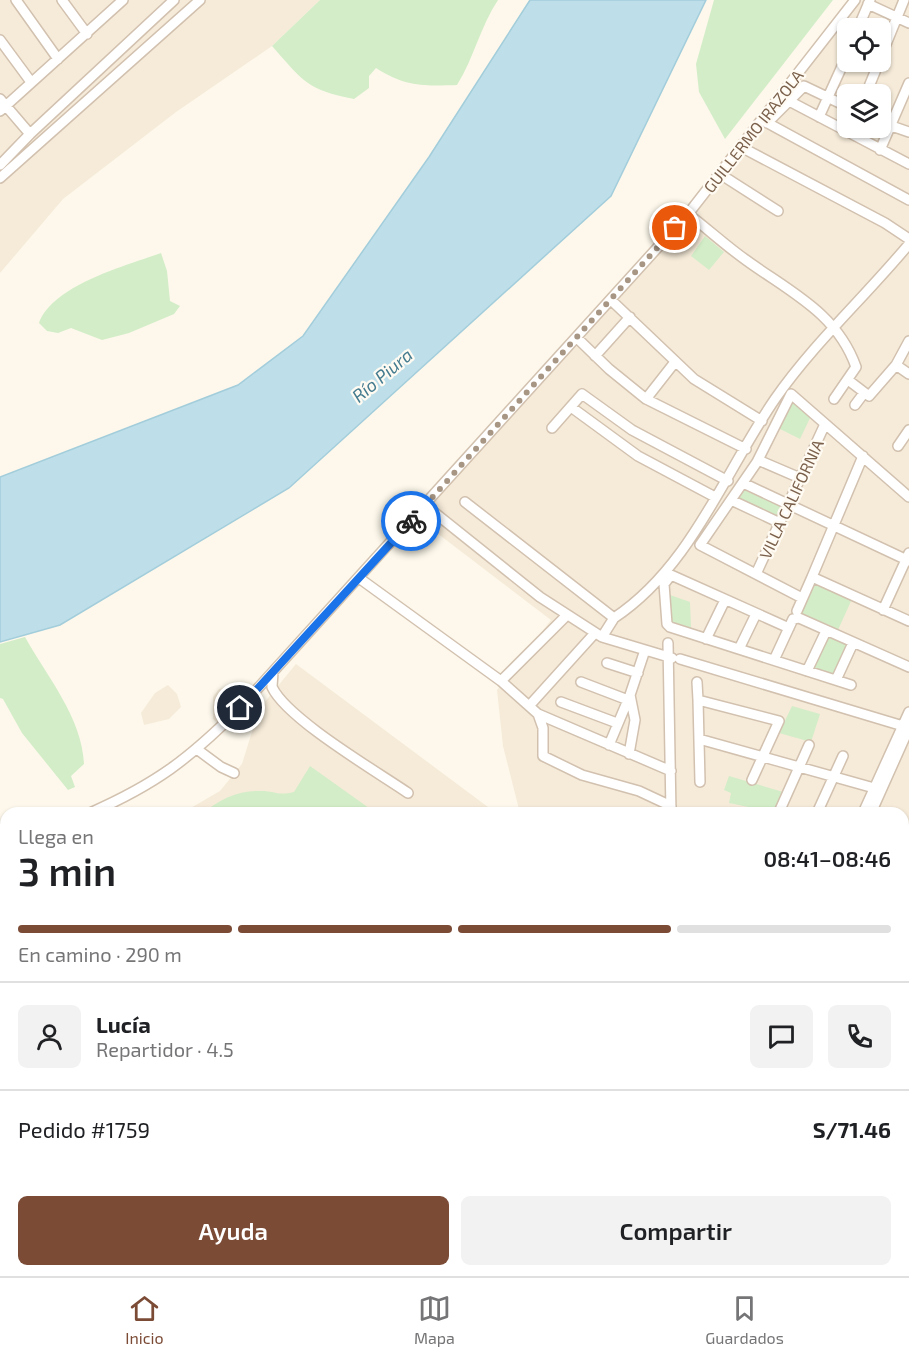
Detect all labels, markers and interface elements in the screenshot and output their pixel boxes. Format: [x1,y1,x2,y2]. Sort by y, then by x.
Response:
map controls [837,18,891,138]
button: locate [837,18,891,72]
street label: GUILLERMO IRAZOLA [699,66,807,196]
button: layers [837,84,891,138]
pin [649,202,700,253]
icon: bag [658,211,691,244]
water label: Río Piura [347,343,417,407]
street label: VILLA CALIFORNIA [755,436,827,562]
courier [381,491,441,551]
icon: bike [395,505,428,538]
pin [214,682,265,733]
icon: home [223,691,256,724]
text: Llega en [18,824,94,848]
text: 08:41–08:46 [763,845,891,871]
text: 3 min [18,847,116,894]
text: En camino · 290 m [18,942,182,966]
button: person [18,1005,81,1068]
button: chat [750,1005,813,1068]
button: phone [828,1005,891,1068]
text: Lucía [96,1011,151,1037]
text: Repartidor · 4.5 [96,1037,234,1061]
text: Pedido #1759 [18,1116,150,1142]
text: S/71.46 [813,1116,891,1142]
button: Ayuda [18,1196,449,1265]
button: Compartir [461,1196,891,1265]
tab: Inicio [125,1292,164,1347]
tab: Mapa [414,1292,455,1347]
tab: Guardados [705,1292,784,1347]

